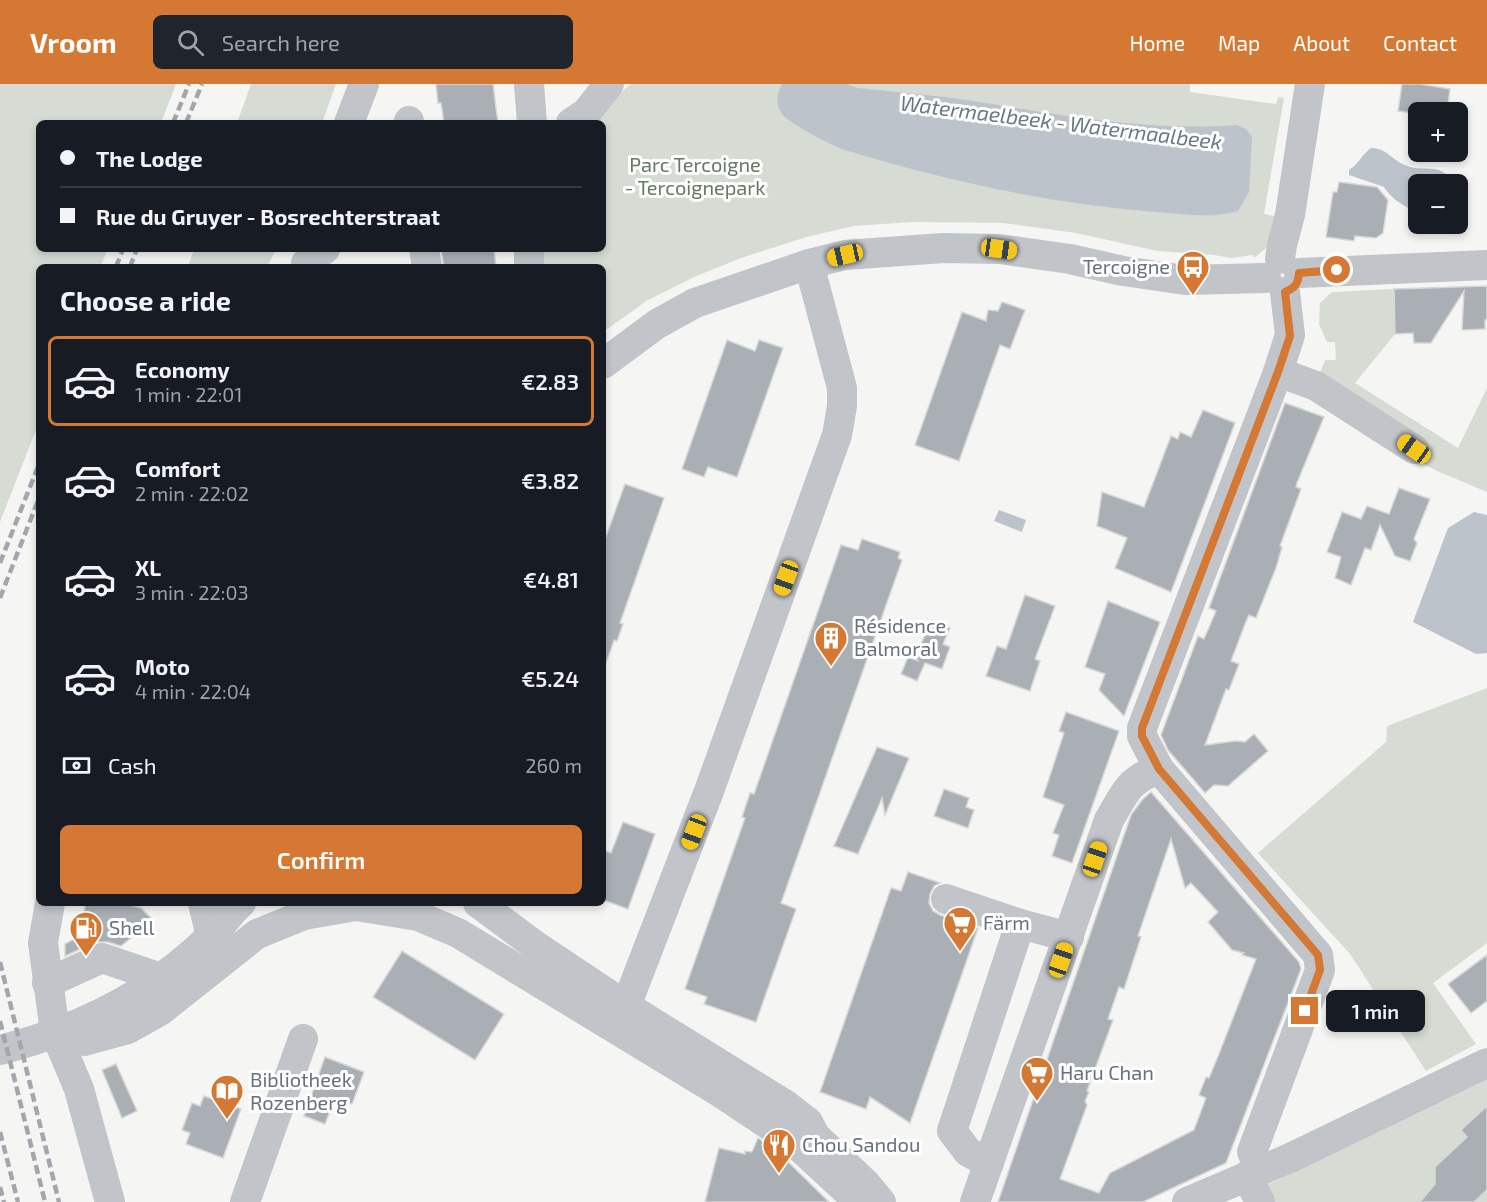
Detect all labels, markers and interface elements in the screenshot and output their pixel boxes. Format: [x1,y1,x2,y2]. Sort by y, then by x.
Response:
search box [153,15,573,69]
text: Vroom [30,25,117,59]
icon: search [174,26,207,59]
text: Search here [222,29,340,55]
text: Home [1129,30,1185,55]
text: Map [1218,30,1260,55]
text: About [1293,30,1350,55]
text: Contact [1383,30,1457,55]
water label: Watermaelbeek - Watermaalbeek [899,89,1223,154]
map controls [1408,102,1468,234]
button: + [1408,102,1468,162]
text: The Lodge [96,145,203,171]
park label: Parc Tercoigne - Tercoignepark [624,152,766,199]
button: − [1408,174,1468,234]
text: Rue du Gruyer - Bosrechterstraat [96,203,440,229]
car [980,238,1018,260]
car [825,242,865,268]
bus stop icon: Tercoigne [1175,249,1211,296]
place label: Tercoigne [1083,254,1170,278]
route start [1323,256,1350,283]
text: Choose a ride [60,284,231,316]
icon: car [63,354,117,408]
text: Economy [135,356,230,382]
text: €2.83 [521,368,579,394]
text: 1 min · 22:01 [135,382,242,406]
car [1394,431,1434,467]
icon: car [63,453,117,507]
text: Comfort [135,455,220,481]
text: €3.82 [521,467,579,493]
text: 2 min · 22:02 [135,481,249,505]
icon: car [63,552,117,606]
text: XL [135,554,161,580]
car [771,558,801,598]
text: €4.81 [523,566,579,592]
text: 3 min · 22:03 [135,580,249,604]
place label: Résidence Balmoral [854,613,946,660]
building icon: Résidence Balmoral [813,620,849,667]
icon: car [63,651,117,705]
text: Moto [135,653,190,679]
text: €5.24 [521,665,579,691]
text: 4 min · 22:04 [135,679,251,703]
icon: cash [60,749,93,782]
text: Cash [108,752,157,778]
text: 260 m [525,753,582,777]
car [679,812,709,852]
button: Confirm [60,825,582,894]
car [1081,839,1109,879]
supermarket icon: Färm [942,905,978,952]
fuel station icon: Shell [68,910,104,957]
place label: Färm [983,910,1030,934]
place label: Shell [109,915,155,939]
car [1047,940,1075,980]
callout: 1 min [1326,990,1425,1032]
route end [1291,997,1318,1024]
text: 1 min [1352,999,1399,1023]
supermarket icon: Haru Chan [1019,1055,1055,1102]
place label: Haru Chan [1060,1060,1154,1084]
place label: Bibliotheek Rozenberg [250,1067,352,1114]
library icon: Bibliotheek Rozenberg [209,1073,245,1120]
restaurant icon: Chou Sandou [761,1127,797,1174]
place label: Chou Sandou [802,1132,920,1156]

